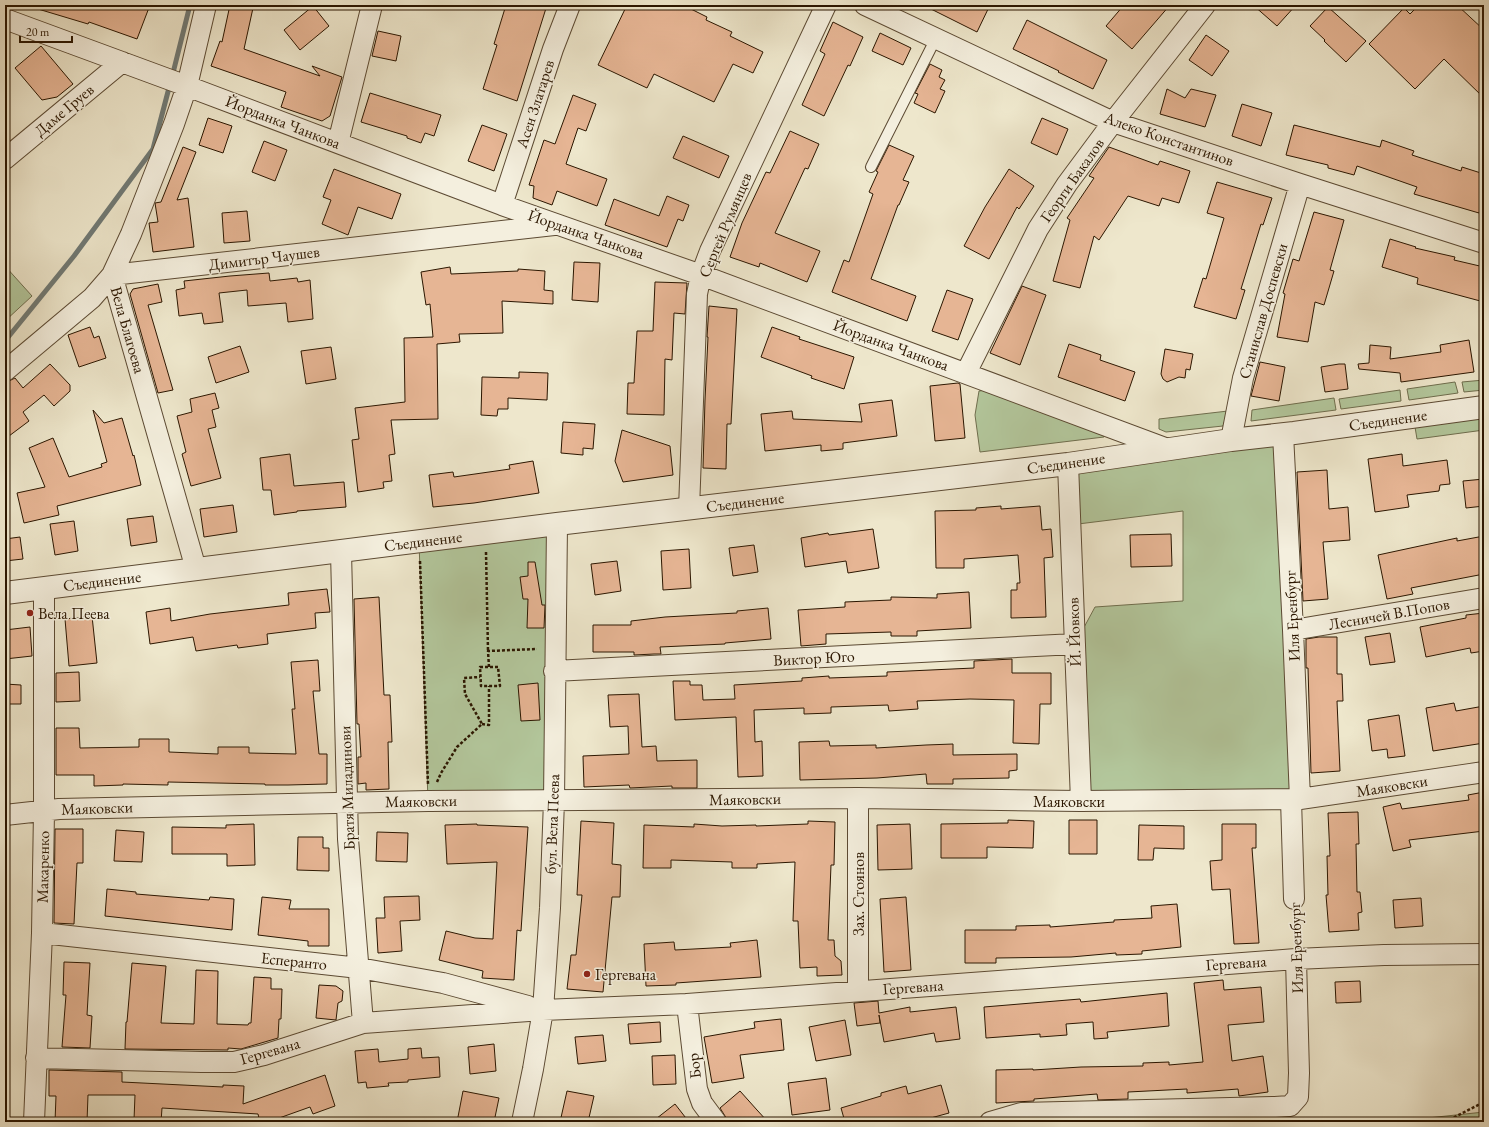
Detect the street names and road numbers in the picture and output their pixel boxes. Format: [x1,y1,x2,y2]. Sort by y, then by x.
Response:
street label: Асен Златарев [511,57,559,152]
street label: Даме Груев [30,79,98,141]
street label: Йорданка Чанкова [222,90,344,154]
street label: Алеко Константинов [1100,107,1237,171]
street label: Георги Бакалов [1035,133,1109,226]
street label: Сергей Румянцев [693,169,757,281]
street label: Йорданка Чанкова [525,204,648,264]
street label: Станислав Доспевски [1234,240,1293,381]
street label: Димитър Чаушев [207,241,321,275]
street label: Вела Благоева [106,284,151,376]
street label: Йорданка Чанкова [830,314,952,376]
street label: Съединение [1348,404,1428,436]
street label: Съединение [1026,447,1106,479]
street label: Съединение [705,487,785,517]
street label: Съединение [383,526,463,556]
street label: Съединение [62,566,142,596]
street label: Иля Еренбург [1279,570,1305,662]
street label: Лесничей В.Попов [1327,593,1451,635]
street label: Й. Йовков [1062,597,1086,667]
street label: Виктор Юго [773,645,855,671]
street label: Братя Миладинови [334,725,360,851]
street label: Маяковски [1355,770,1430,802]
street label: бул. Вела Пеева [540,773,564,874]
street label: Маяковски [709,788,782,810]
street label: Маяковски [385,790,458,812]
street label: Маяковски [1033,791,1106,812]
street label: Маяковски [61,796,134,820]
street label: Макаренко [32,831,54,903]
street label: Зах. Стоянов [848,852,869,936]
street label: Иля Еренбург [1284,902,1308,994]
street label: Есперанто [260,947,328,975]
street label: Гергевана [1205,950,1268,976]
street label: Гергевана [882,974,945,1000]
street label: Гергевана [238,1032,303,1070]
street label: Бор [682,1052,706,1080]

